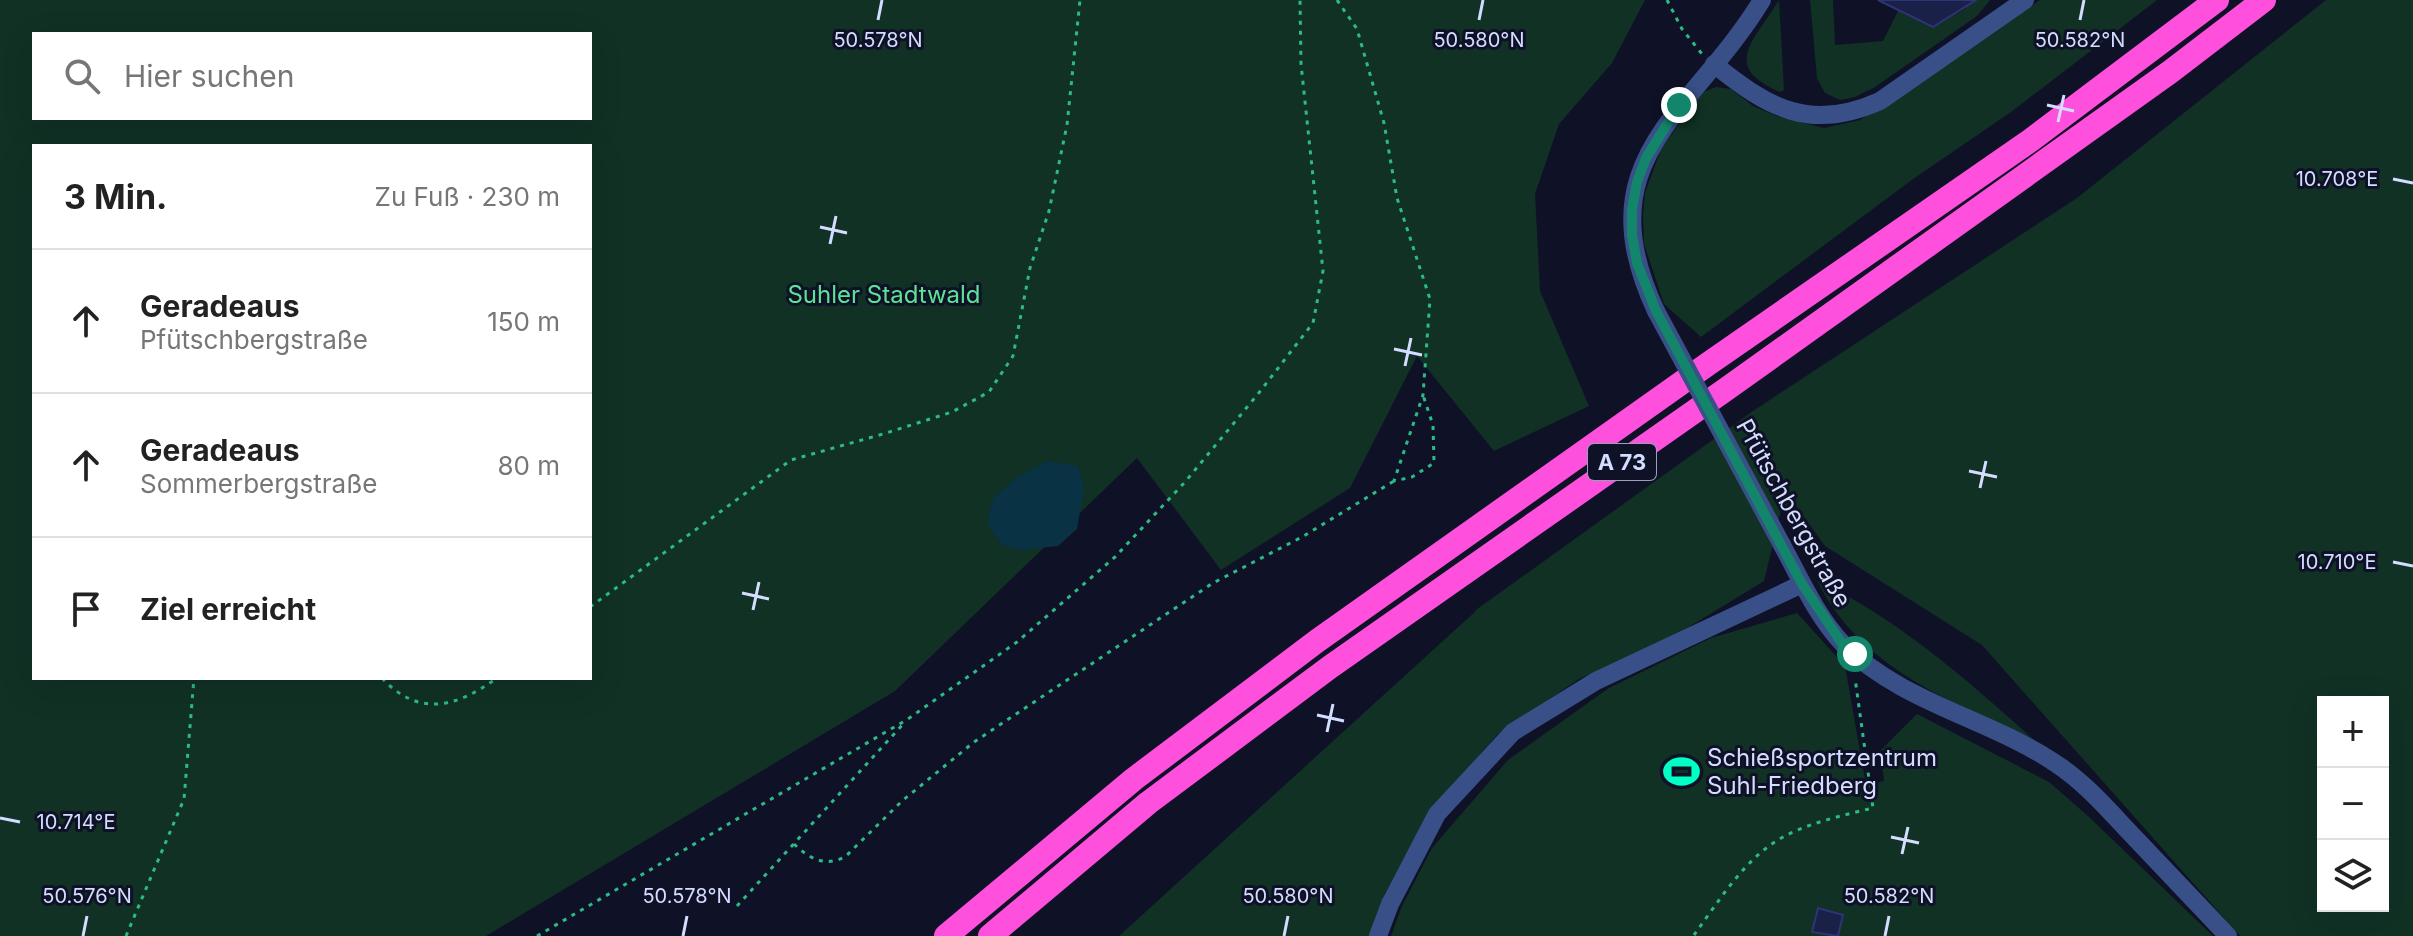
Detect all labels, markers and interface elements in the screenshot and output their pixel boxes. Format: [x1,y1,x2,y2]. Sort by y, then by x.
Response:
text: 50.578°N [833,28,923,52]
text: 50.580°N [1433,28,1525,52]
text: 50.582°N [2035,28,2125,52]
search box [32,32,592,120]
icon: search [60,54,104,98]
text: Hier suchen [124,58,294,94]
route end [1661,87,1697,123]
text: 10.708°E [2296,167,2378,191]
text: 3 Min. [64,176,167,217]
text: Zu Fuß · 230 m [375,181,560,212]
park label: Suhler Stadtwald [787,280,981,309]
text: Geradeaus [140,288,300,324]
icon: ahead [64,299,108,343]
text: 150 m [487,306,560,337]
text: Pfütschbergstraße [140,324,368,355]
street label: Pfütschbergstraße [1730,414,1858,612]
text: Geradeaus [140,432,300,468]
icon: ahead [64,443,108,487]
road number: A 73 [1588,444,1656,480]
text: 80 m [497,450,560,481]
text: Sommerbergstraße [140,468,377,499]
text: 10.710°E [2298,550,2376,574]
icon: arrive [64,587,108,631]
text: Ziel erreicht [140,591,316,627]
route start [1837,636,1873,672]
map controls [2317,696,2389,912]
button: + [2317,696,2389,768]
place label: Schießsportzentrum Suhl-Friedberg [1707,743,1937,800]
sports icon: Schießsportzentrum Suhl-Friedberg [1662,752,1700,790]
button: − [2317,768,2389,840]
text: 10.714°E [37,810,115,834]
button: layers [2317,840,2389,912]
text: 50.576°N [42,884,132,908]
text: 50.578°N [642,884,732,908]
text: 50.580°N [1242,884,1334,908]
text: 50.582°N [1844,884,1934,908]

